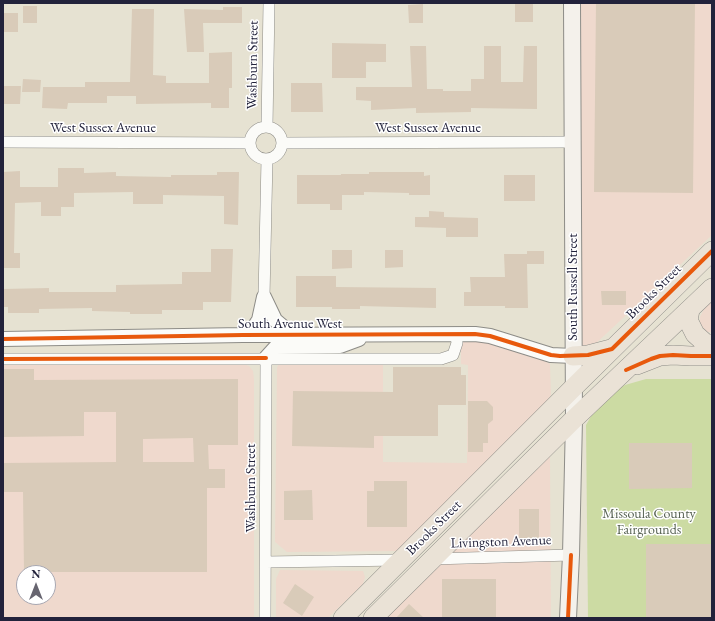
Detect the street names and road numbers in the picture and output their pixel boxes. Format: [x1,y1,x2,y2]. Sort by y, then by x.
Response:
street label: Washburn Street [244,20,262,110]
street label: West Sussex Avenue [50,120,156,136]
street label: West Sussex Avenue [375,120,481,136]
street label: South Russell Street [565,233,581,341]
street label: Brooks Street [623,261,685,323]
street label: South Avenue West [238,316,342,332]
street label: Washburn Street [243,444,259,532]
street label: Brooks Street [403,497,465,559]
street label: Livingston Avenue [450,532,552,552]

